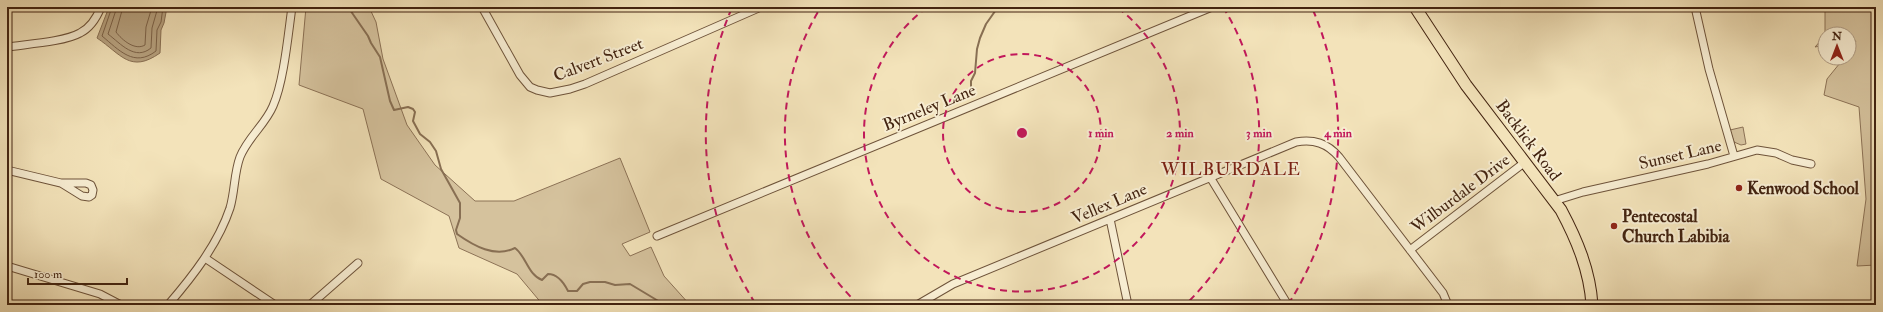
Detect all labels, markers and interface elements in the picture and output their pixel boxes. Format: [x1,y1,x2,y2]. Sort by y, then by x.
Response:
north arrow [1817,26,1857,66]
text: N [1831,30,1843,43]
street label: Calvert Street [550,33,646,86]
street label: Byrneley Lane [880,79,979,137]
street label: Backlick Road [1491,96,1566,185]
centre of rings [1015,126,1029,140]
text: 1 min [1088,126,1115,141]
text: 2 min [1166,126,1194,141]
text: 3 min [1246,126,1273,141]
text: 4 min [1323,126,1353,141]
street label: Sunset Lane [1637,135,1723,174]
street label: Wilburdale Drive [1406,149,1514,238]
district label: WILBURDALE [1160,158,1301,181]
street label: Vellex Lane [1068,178,1150,229]
place label: Kenwood School [1747,178,1860,199]
marker: Kenwood School [1734,183,1744,193]
place label: Pentecostal Church Labibia [1622,206,1731,247]
marker: Pentecostal Church Labibia [1609,221,1619,231]
scale bar [28,260,127,286]
text: 100 m [34,267,63,282]

